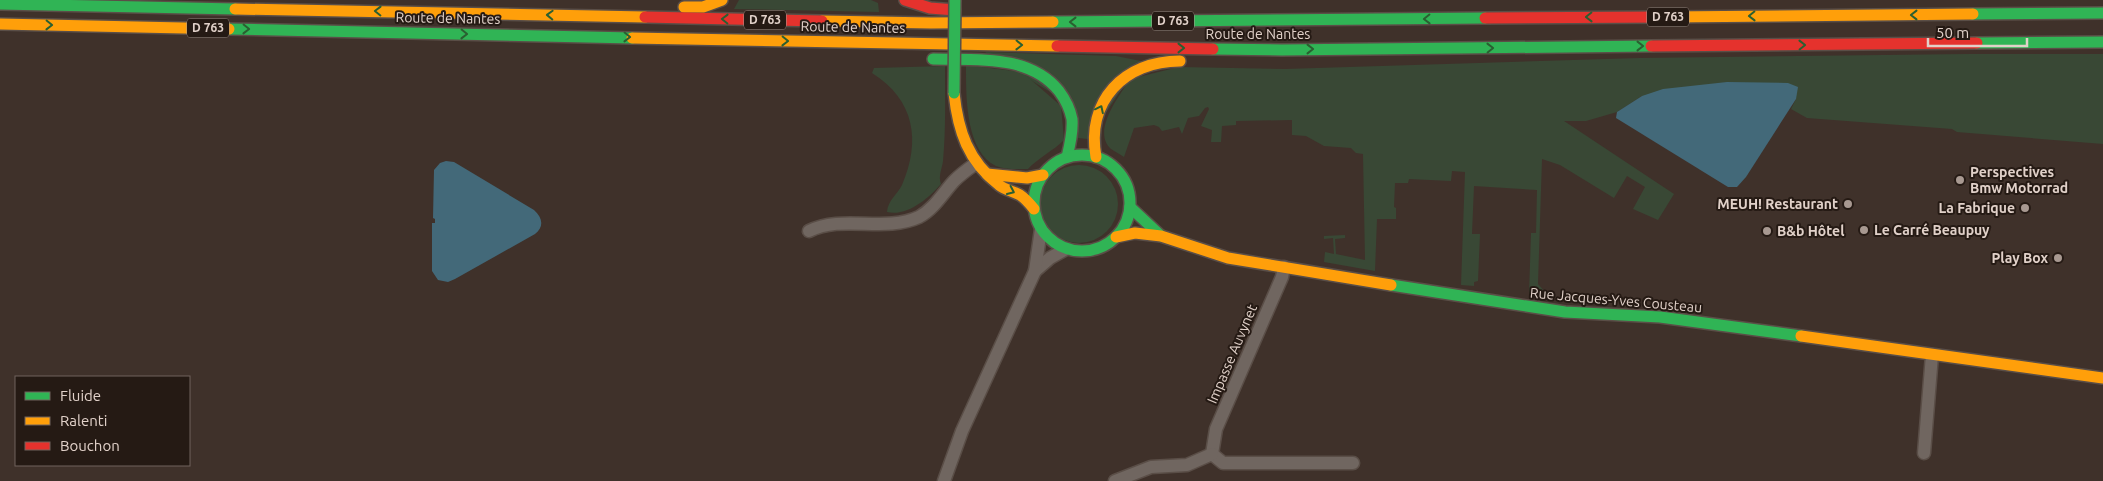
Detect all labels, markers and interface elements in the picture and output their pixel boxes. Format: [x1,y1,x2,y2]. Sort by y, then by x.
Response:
one-way arrow [374,6,382,16]
road number: D 763 [1647,8,1689,26]
street label: Route de Nantes [395,9,501,27]
one-way arrow [546,10,554,20]
road number: D 763 [744,10,786,30]
one-way arrow [1910,10,1918,20]
one-way arrow [1748,11,1756,21]
road number: D 763 [1152,12,1194,30]
one-way arrow [1585,12,1593,23]
one-way arrow [721,14,728,24]
one-way arrow [1423,14,1430,24]
scale bar [1928,15,2027,47]
one-way arrow [1069,17,1076,27]
road number: D 763 [187,18,229,38]
street label: Route de Nantes [800,18,906,36]
one-way arrow [45,20,53,30]
one-way arrow [242,24,250,34]
text: 50 m [1936,24,1969,41]
street label: Route de Nantes [1206,26,1310,42]
one-way arrow [461,28,469,39]
one-way arrow [624,32,631,42]
one-way arrow [782,36,789,46]
one-way arrow [1015,40,1023,50]
one-way arrow [1798,40,1806,50]
one-way arrow [1636,41,1644,51]
one-way arrow [1178,43,1185,53]
one-way arrow [1486,43,1494,53]
one-way arrow [1306,44,1314,54]
one-way arrow [1094,106,1104,115]
place label: Perspectives Bmw Motorrad [1970,164,2068,196]
marker: Perspectives Bmw Motorrad [1954,174,1966,186]
one-way arrow [1006,185,1015,196]
place label: MEUH! Restaurant [1717,196,1838,212]
marker: MEUH! Restaurant [1842,198,1854,210]
place label: La Fabrique [1938,200,2015,216]
marker: La Fabrique [2019,202,2031,214]
place label: Le Carré Beaupuy [1874,222,1990,238]
place label: B&b Hôtel [1777,223,1844,239]
marker: Le Carré Beaupuy [1858,224,1870,236]
marker: B&b Hôtel [1761,225,1773,237]
place label: Play Box [1991,250,2048,266]
marker: Play Box [2052,252,2064,264]
street label: Rue Jacques-Yves Cousteau [1529,285,1703,315]
street label: Impasse Auvynet [1204,302,1260,406]
legend [15,376,190,466]
text: Fluide [60,387,101,404]
text: Ralenti [60,412,107,429]
text: Bouchon [60,437,120,454]

